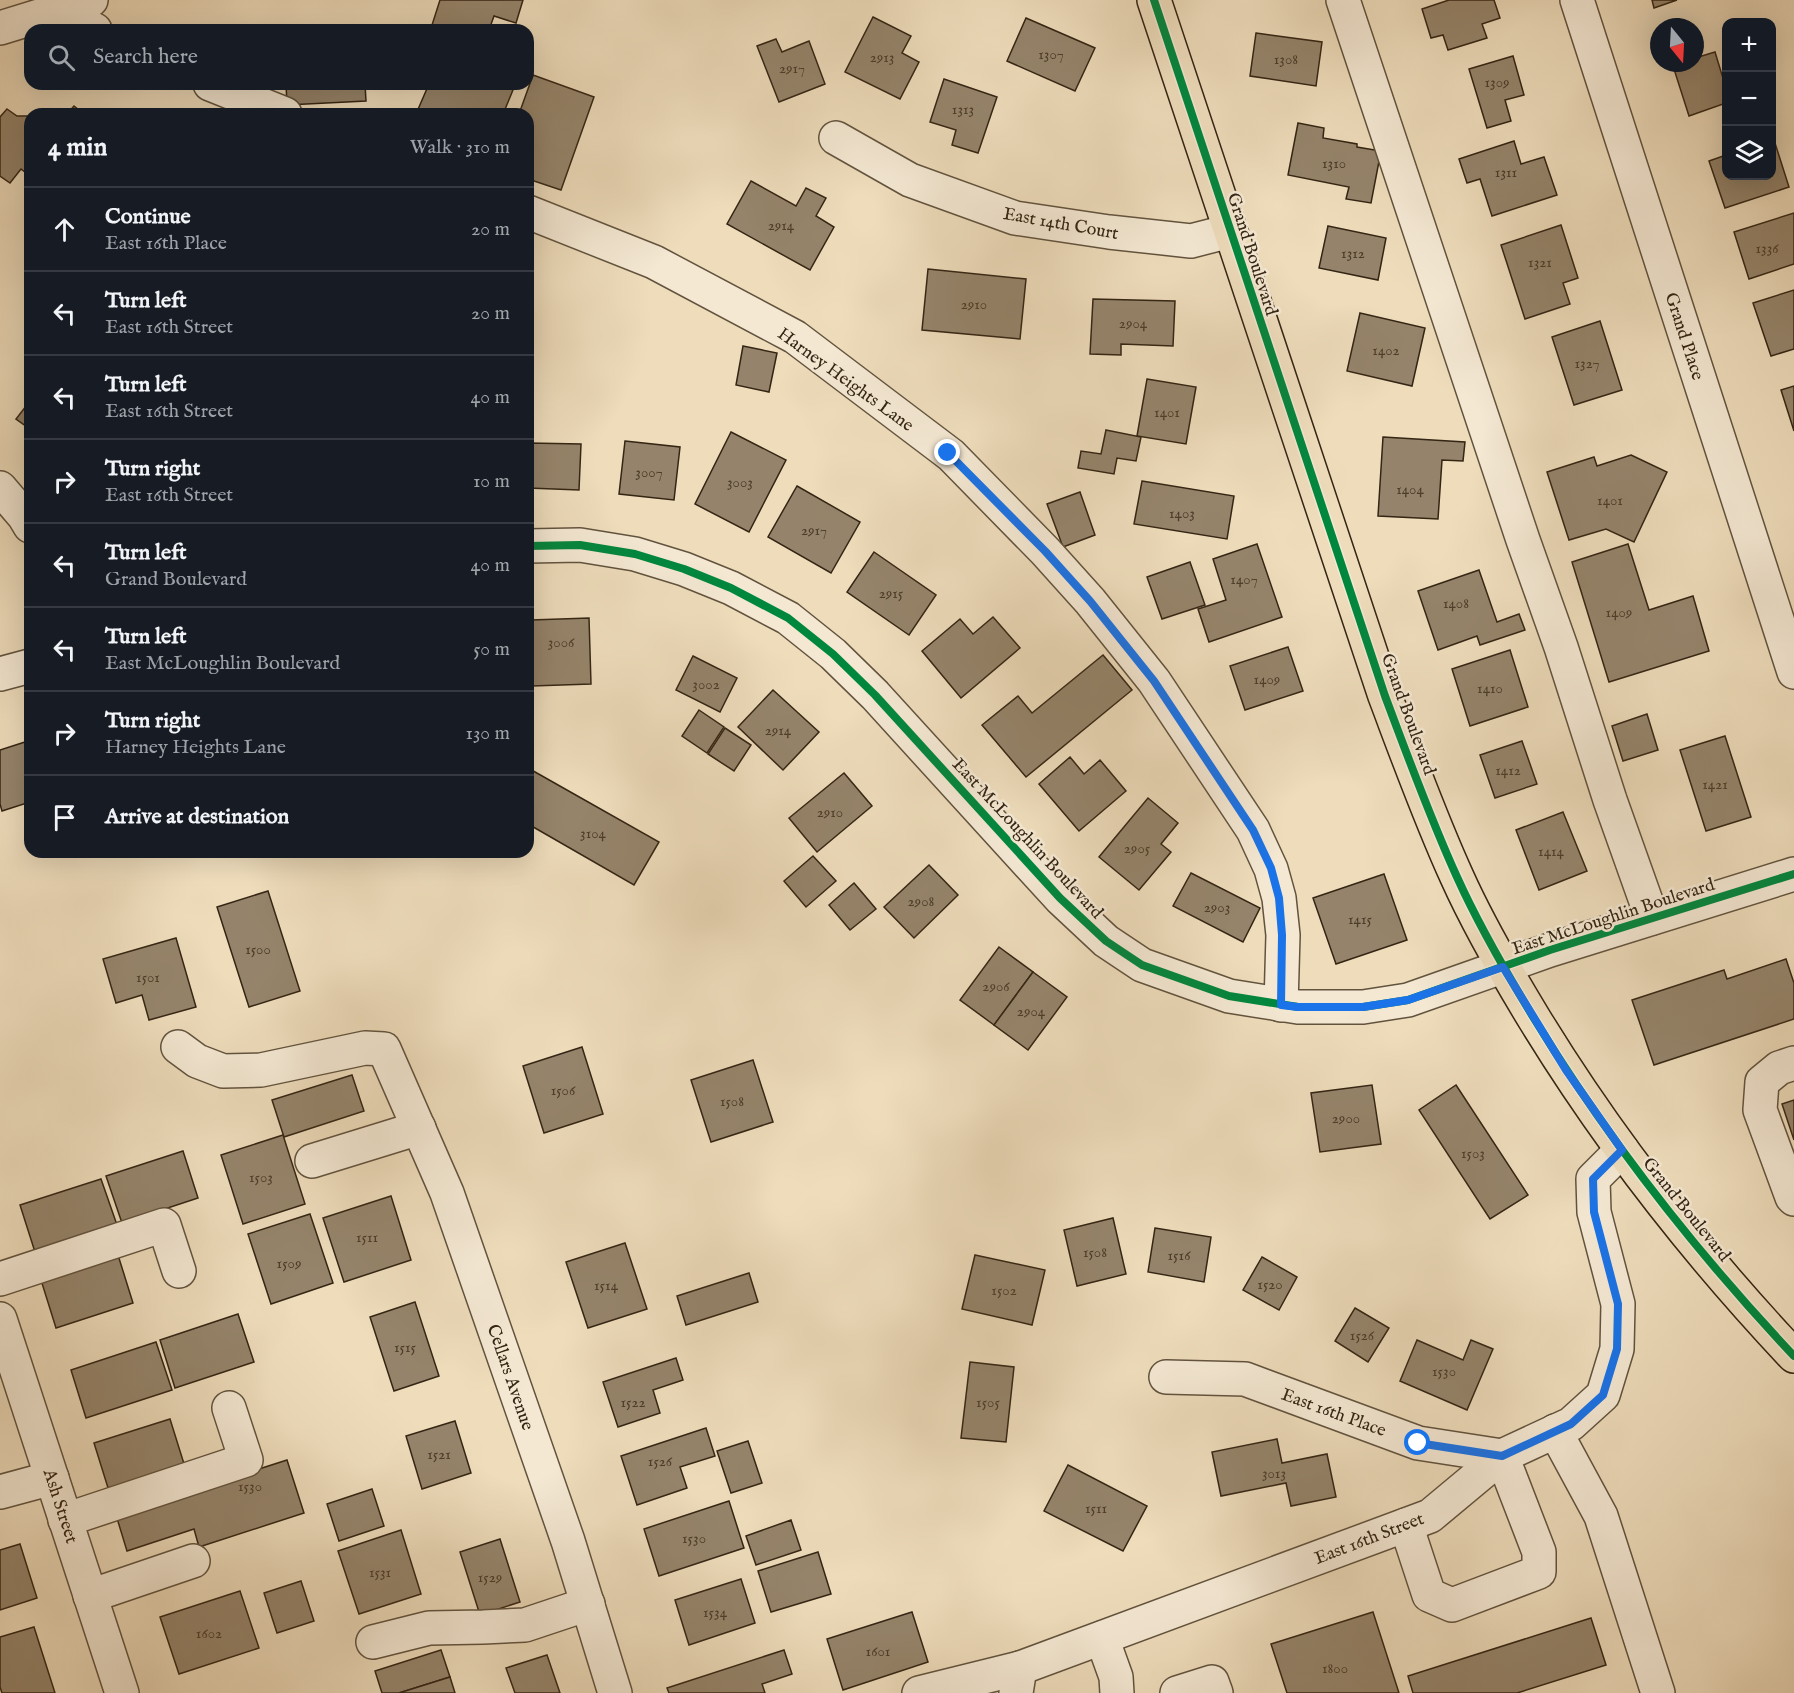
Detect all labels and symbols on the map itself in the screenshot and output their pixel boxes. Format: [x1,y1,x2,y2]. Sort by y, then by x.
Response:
north arrow [1650,18,1704,72]
house number: 1307 [1038,45,1064,64]
house number: 2913 [870,48,894,67]
house number: 1308 [1274,50,1298,69]
house number: 2917 [779,59,805,78]
house number: 1309 [1484,73,1510,92]
house number: 1313 [952,100,974,119]
house number: 1310 [1322,154,1346,173]
house number: 1311 [1495,163,1517,182]
street label: Grand Boulevard [1221,190,1282,319]
street label: East 14th Court [1001,203,1120,246]
house number: 2914 [768,216,795,235]
house number: 1336 [1755,239,1779,258]
house number: 1312 [1341,244,1365,263]
house number: 1321 [1528,253,1552,272]
street label: Grand Place [1659,290,1709,383]
house number: 2910 [961,295,987,314]
house number: 2904 [1119,314,1148,333]
street label: Harney Heights Lane [772,323,918,437]
house number: 1402 [1372,341,1400,360]
house number: 1327 [1574,354,1600,373]
house number: 1401 [1154,403,1180,422]
route end [934,439,960,465]
house number: 3007 [635,463,663,482]
house number: 3003 [727,473,753,492]
house number: 1404 [1396,480,1424,499]
house number: 1401 [1597,491,1623,510]
house number: 1403 [1169,504,1195,523]
house number: 2917 [801,521,827,540]
house number: 1407 [1230,570,1258,589]
house number: 2915 [879,584,904,603]
house number: 1408 [1443,594,1469,613]
house number: 1409 [1606,603,1632,622]
house number: 3006 [548,633,575,652]
street label: Grand Boulevard [1375,651,1440,779]
house number: 1409 [1254,670,1280,689]
house number: 3002 [692,675,720,694]
house number: 1410 [1477,679,1503,698]
house number: 2914 [765,721,792,740]
street label: East McLoughlin Boulevard [946,754,1108,925]
house number: 1412 [1495,761,1521,780]
house number: 1421 [1702,775,1728,794]
house number: 2910 [817,803,843,822]
house number: 3104 [580,824,607,843]
house number: 2905 [1124,839,1151,858]
house number: 1414 [1538,842,1565,861]
street label: East McLoughlin Boulevard [1509,874,1718,961]
house number: 2908 [908,892,935,911]
house number: 2903 [1204,898,1230,917]
house number: 1415 [1348,910,1373,929]
house number: 1500 [245,940,271,959]
house number: 1501 [136,968,160,987]
house number: 2906 [982,977,1010,996]
house number: 2904 [1017,1002,1046,1021]
house number: 1506 [551,1081,576,1100]
house number: 1508 [720,1092,744,1111]
house number: 2900 [1332,1109,1360,1128]
house number: 1503 [1461,1144,1485,1163]
street label: Grand Boulevard [1637,1153,1735,1267]
house number: 1503 [249,1168,273,1187]
house number: 1511 [356,1228,378,1247]
house number: 1508 [1083,1243,1107,1262]
house number: 1516 [1168,1246,1191,1265]
house number: 1509 [277,1254,301,1273]
house number: 1520 [1257,1275,1283,1294]
house number: 1514 [594,1276,619,1295]
house number: 1502 [991,1281,1017,1300]
street label: Cellars Avenue [481,1321,538,1434]
house number: 1526 [1350,1326,1375,1345]
house number: 1515 [394,1338,417,1357]
house number: 1530 [1432,1362,1456,1381]
street label: East 16th Place [1278,1384,1389,1443]
house number: 1522 [620,1393,646,1412]
house number: 1505 [976,1393,1000,1412]
route start [1404,1429,1430,1455]
house number: 1521 [427,1445,451,1464]
house number: 1526 [648,1452,673,1471]
house number: 3013 [1262,1464,1286,1483]
street label: Ash Street [36,1465,82,1547]
house number: 1530 [238,1477,262,1496]
house number: 1511 [1085,1499,1107,1518]
street label: East 16th Street [1312,1508,1428,1571]
house number: 1530 [682,1529,706,1548]
house number: 1531 [369,1563,391,1582]
house number: 1529 [478,1568,502,1587]
house number: 1534 [703,1603,728,1622]
house number: 1602 [196,1624,222,1643]
house number: 1601 [866,1642,890,1661]
house number: 1800 [1322,1659,1348,1678]

